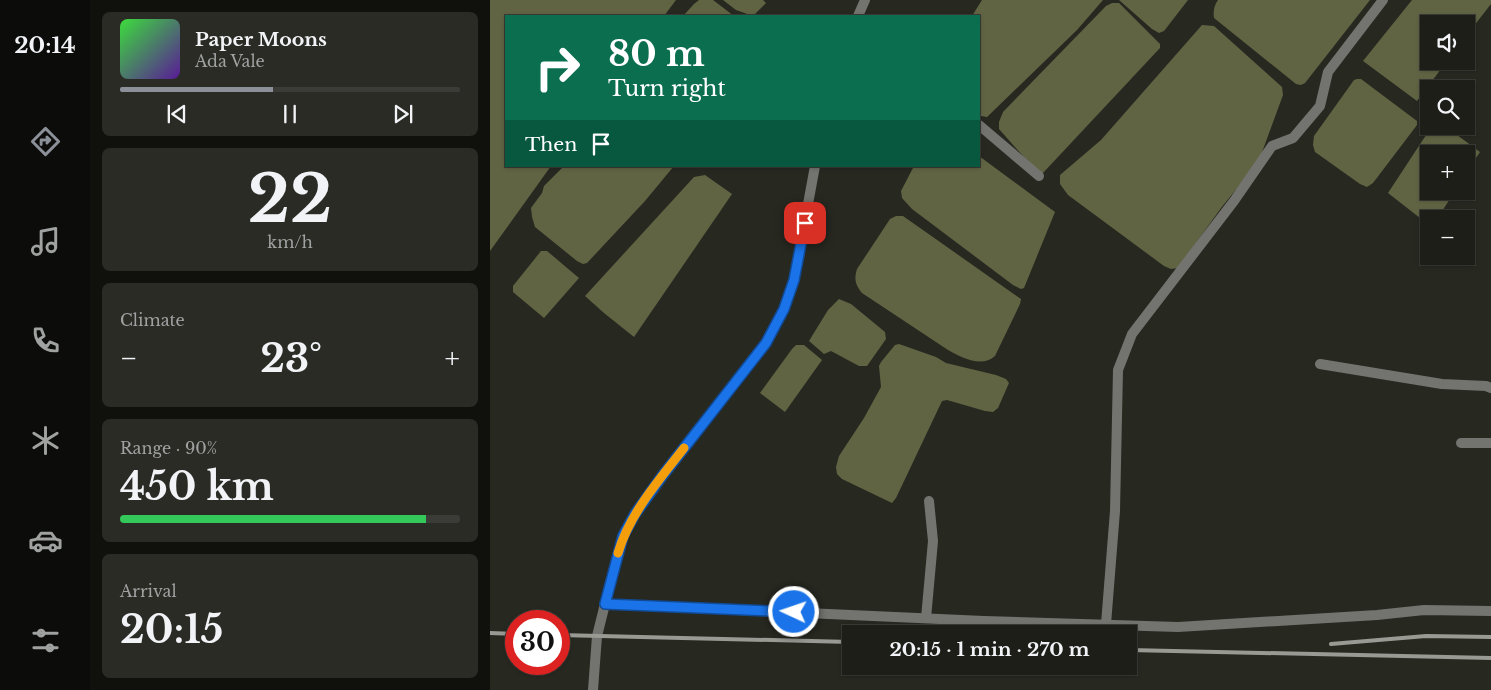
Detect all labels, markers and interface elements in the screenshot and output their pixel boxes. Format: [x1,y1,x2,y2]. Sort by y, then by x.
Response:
map controls [1420,15,1475,265]
button: sound [1420,15,1475,70]
text: Paper Moons [195,28,327,51]
text: 20:14 [14,32,76,59]
text: 80 m [608,32,705,75]
icon: right [525,35,590,100]
text: Ada Vale [195,51,265,71]
text: Turn right [608,75,726,102]
button: search [1420,80,1475,135]
icon: previous [163,100,191,128]
icon: pause [276,100,304,128]
icon: next [389,100,417,128]
icon: directions [28,124,63,159]
icon: arrive [587,130,615,158]
text: Then [525,133,577,156]
button: + [1420,145,1475,200]
text: 22 [248,159,332,240]
pin [784,202,826,244]
icon: arrive [791,209,819,237]
button: − [1420,210,1475,265]
icon: music [28,224,63,259]
text: km/h [267,232,313,252]
text: Climate [120,310,185,330]
icon: phone [28,323,63,358]
text: 23° [260,335,322,382]
text: − [120,341,138,376]
text: + [445,341,460,376]
icon: climate [28,423,63,458]
text: Range · 90% [120,438,217,458]
text: 450 km [120,463,274,510]
icon: car [28,523,63,558]
text: Arrival [120,581,177,601]
position arrow [767,585,819,637]
text: 20:15 [120,606,223,653]
speed limit sign: 30 [505,610,570,675]
icon: filters [28,623,63,658]
text: 20:15 · 1 min · 270 m [889,638,1090,661]

